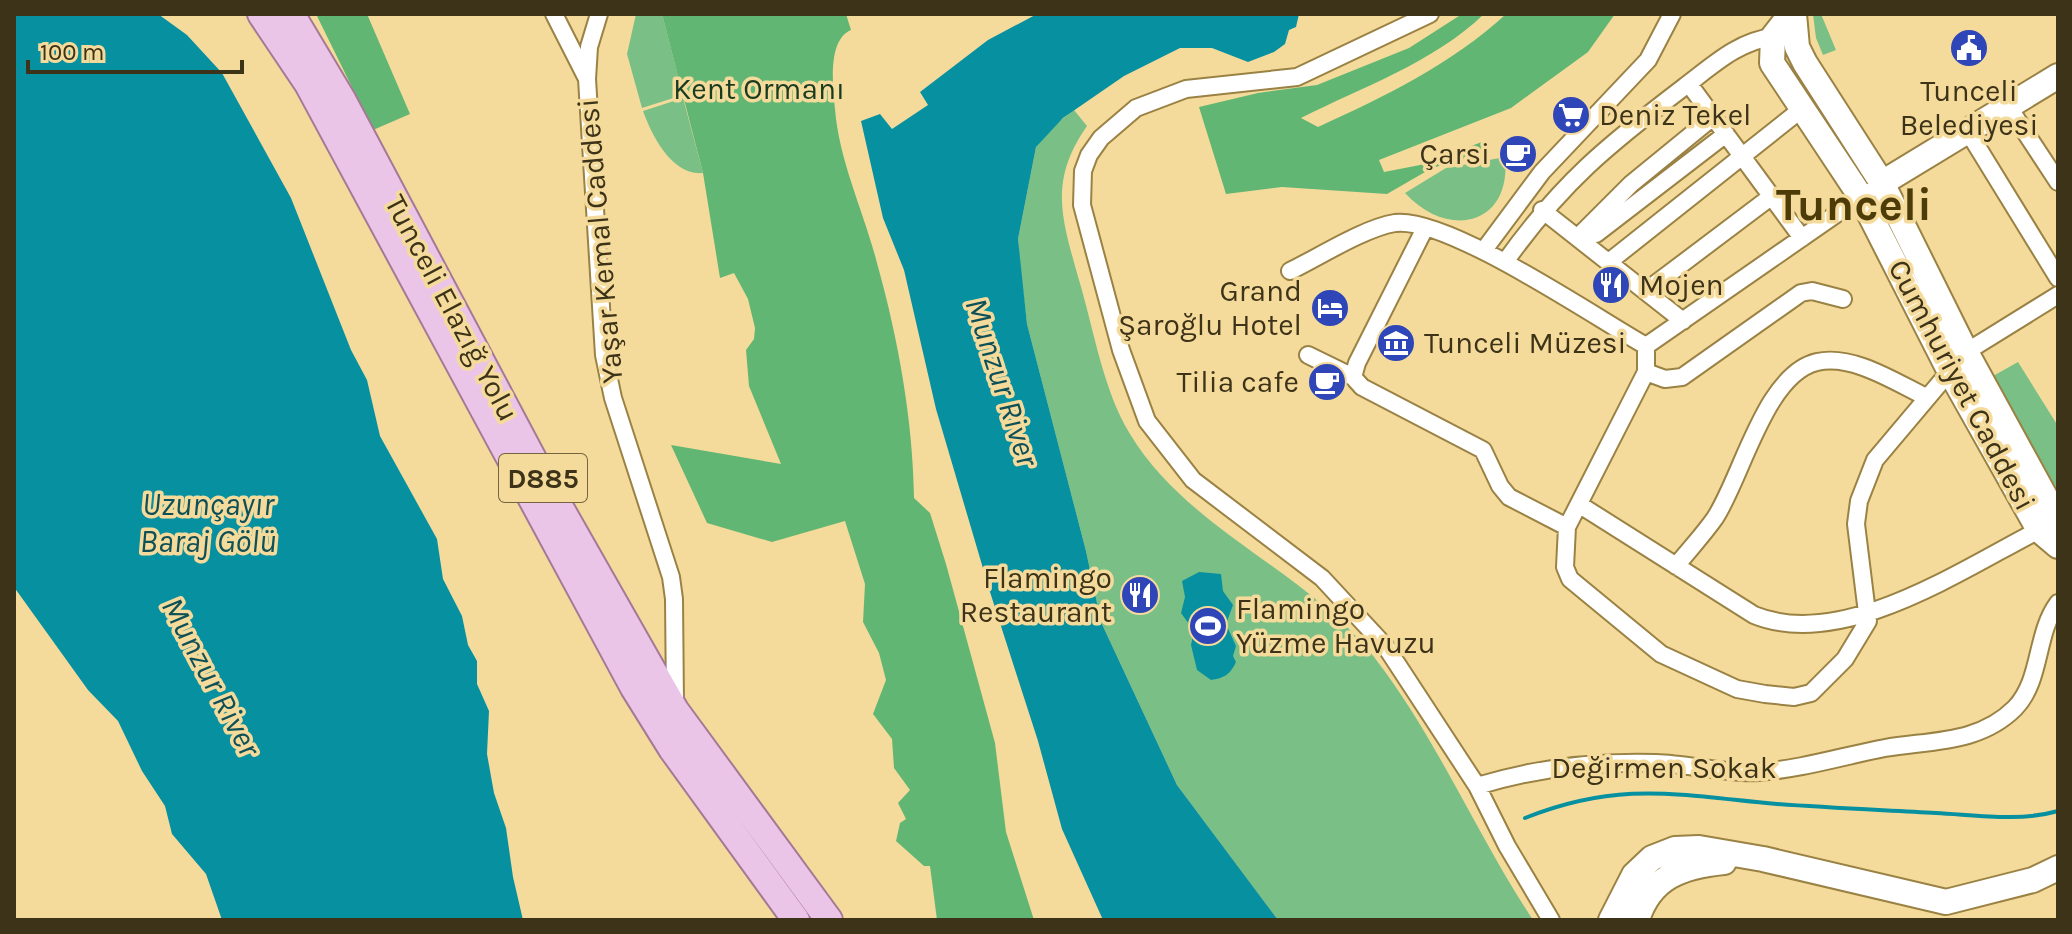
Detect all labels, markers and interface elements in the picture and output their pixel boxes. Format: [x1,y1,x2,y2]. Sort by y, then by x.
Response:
scale bar [28,24,242,74]
public building icon: Tunceli Belediyesi [1948,27,1990,69]
text: 100 m [40,38,105,66]
park label: Kent Ormanı [673,71,845,107]
place label: Tunceli Belediyesi [1900,73,2038,143]
supermarket icon: Deniz Tekel [1550,94,1592,136]
street label: Yaşar Kemal Caddesi [570,97,630,385]
place label: Deniz Tekel [1599,97,1752,133]
cafe icon: Çarsi [1497,133,1539,175]
place label: Çarsi [1420,136,1490,172]
district label: Tunceli [1776,178,1932,232]
street label: Tunceli Elazığ Yolu [377,189,527,427]
street label: Cumhuriyet Caddesi [1881,253,2043,517]
restaurant icon: Mojen [1590,264,1632,306]
place label: Mojen [1639,267,1724,303]
place label: Grand Şaroğlu Hotel [1118,273,1302,343]
hotel icon: Grand Şaroğlu Hotel [1309,287,1351,329]
water label: Munzur River [957,293,1047,472]
museum icon: Tunceli Müzesi [1375,322,1417,364]
place label: Tunceli Müzesi [1424,325,1627,361]
cafe icon: Tilia cafe [1306,361,1348,403]
place label: Tilia cafe [1176,364,1299,400]
road number: D885 [499,454,587,502]
water label: Uzunçayır Baraj Gölü [140,486,276,560]
place label: Flamingo Restaurant [960,560,1112,630]
restaurant icon: Flamingo Restaurant [1119,574,1161,616]
water label: Munzur River [154,591,269,764]
place label: Flamingo Yüzme Havuzu [1236,591,1436,661]
sports icon: Flamingo Yüzme Havuzu [1187,605,1229,647]
street label: Değirmen Sokak [1551,750,1777,786]

